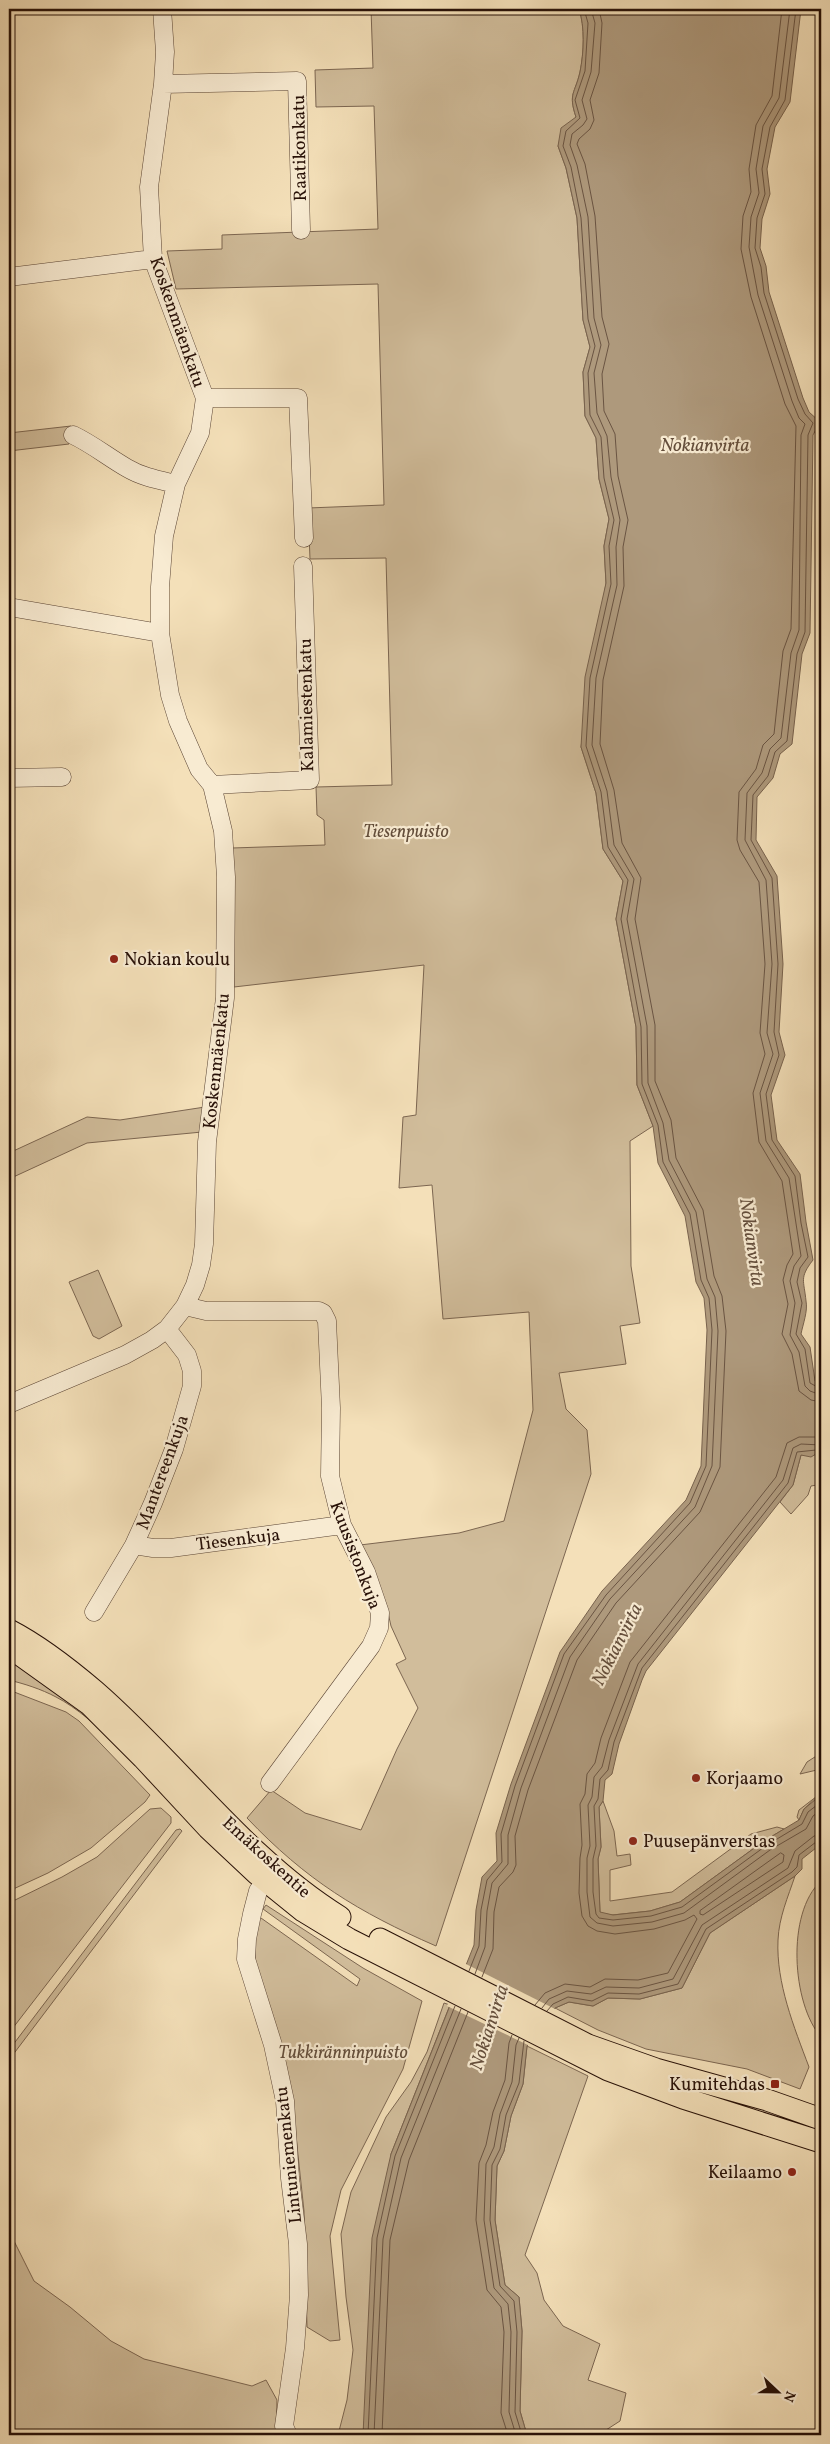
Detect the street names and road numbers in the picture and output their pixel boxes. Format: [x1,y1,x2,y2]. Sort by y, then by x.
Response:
street label: Raatikonkatu [287,94,314,201]
street label: Koskenmäenkatu [143,254,211,391]
street label: Kalamiestenkatu [294,638,321,772]
street label: Koskenmäenkatu [198,992,237,1130]
street label: Mantereenkuja [131,1412,196,1533]
street label: Kuusistonkuja [323,1498,387,1613]
street label: Tiesenkuja [195,1523,282,1558]
street label: Emäkoskentie [216,1811,316,1905]
street label: Lintuniemenkatu [270,2085,309,2225]

